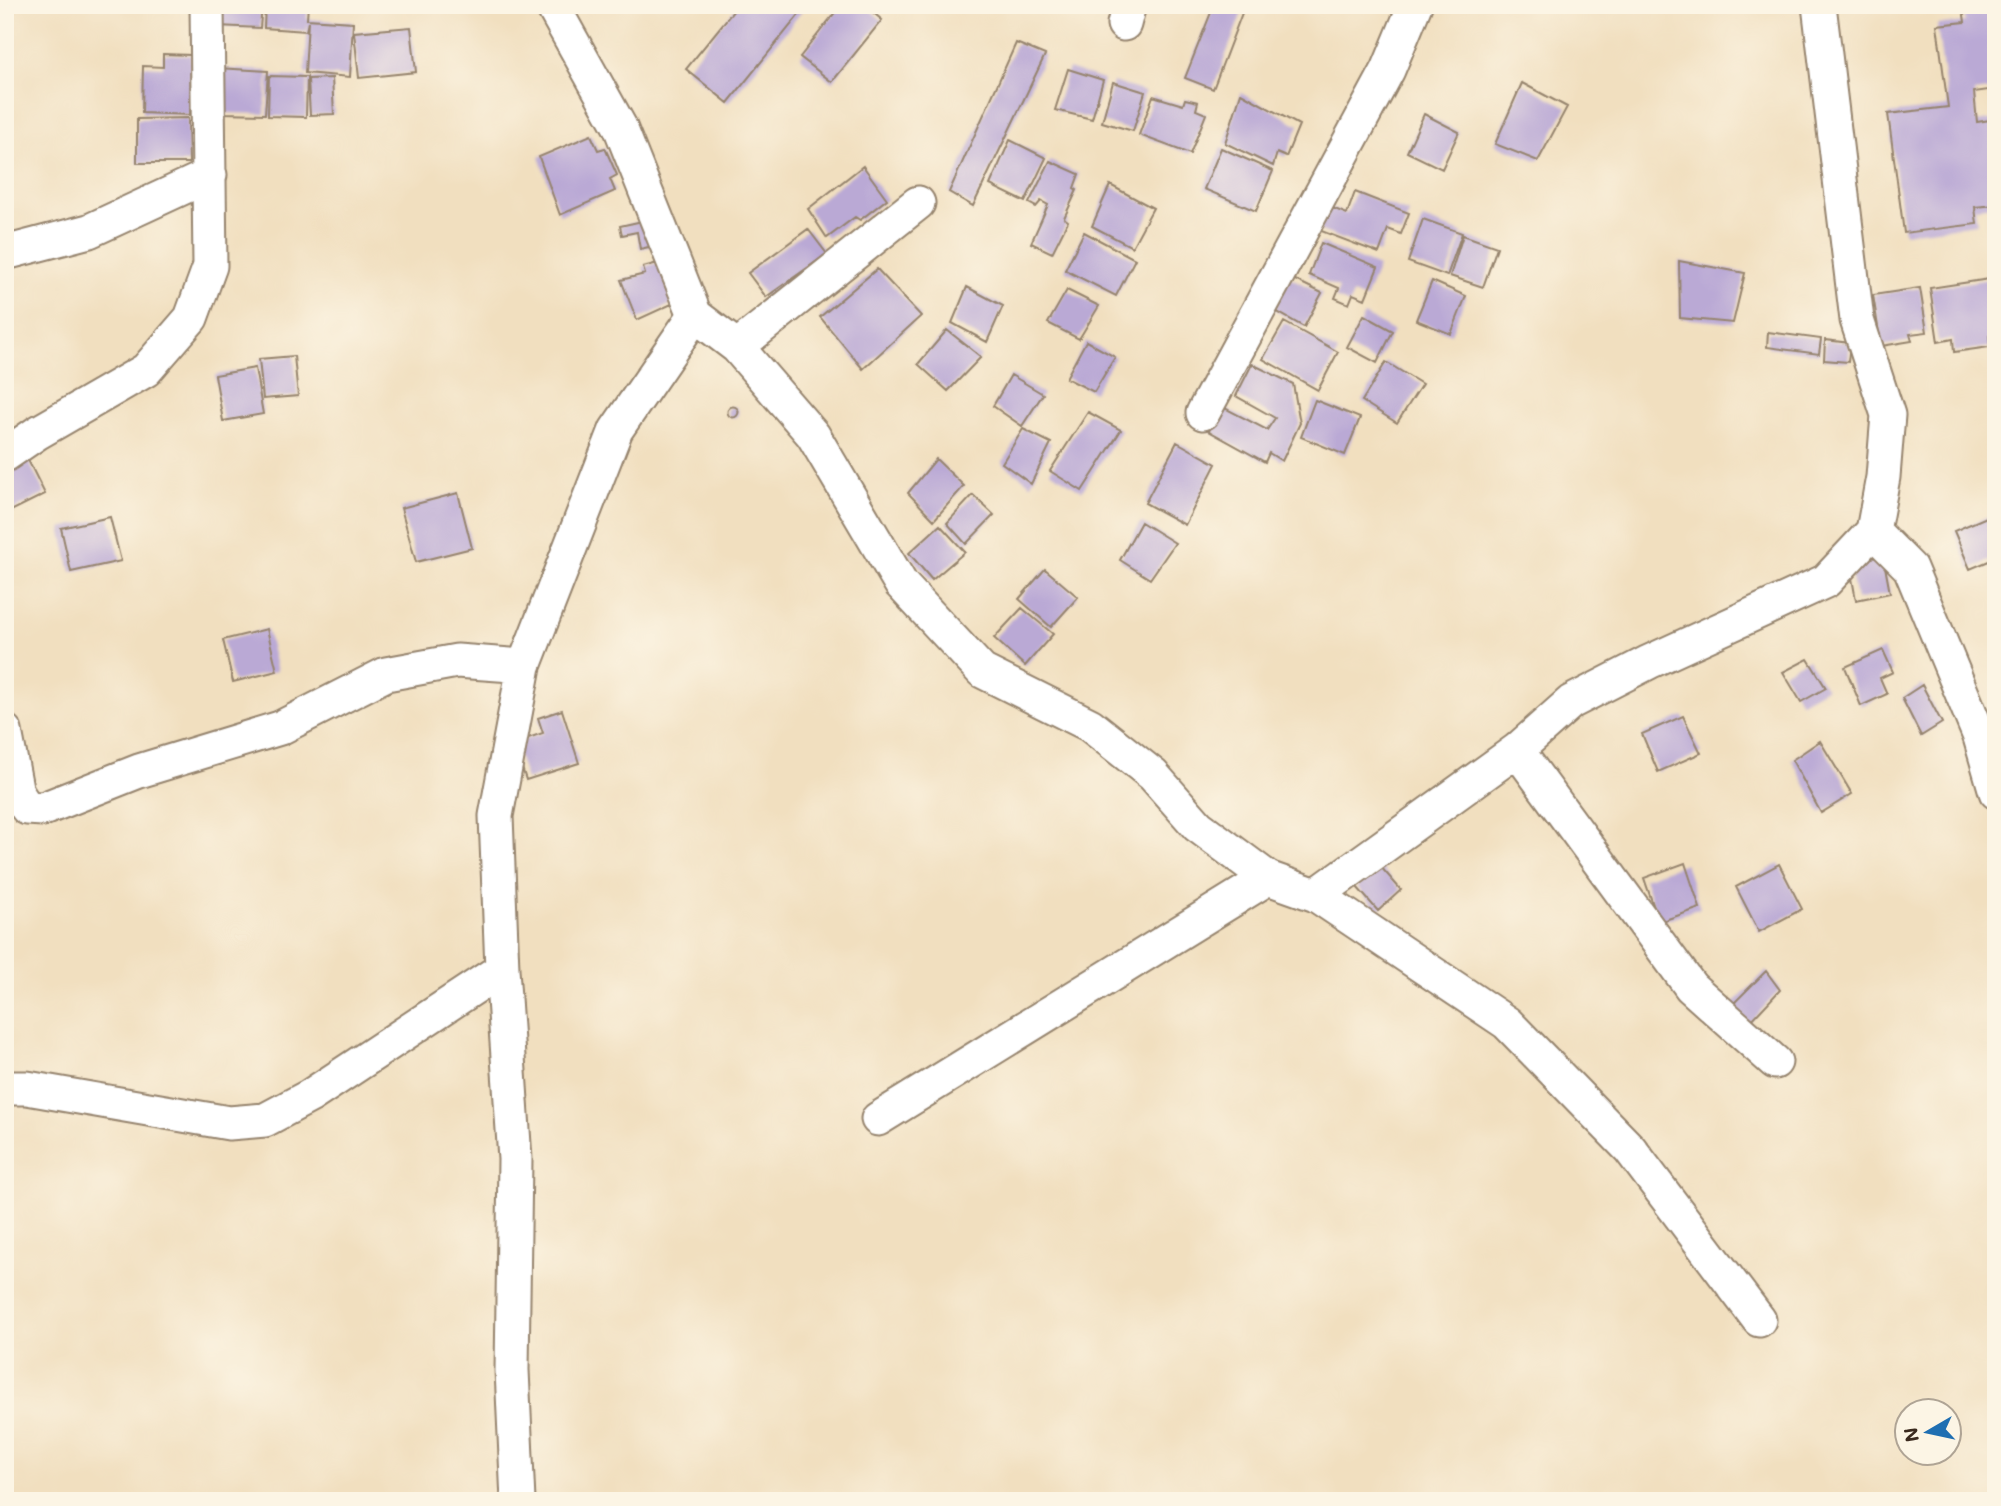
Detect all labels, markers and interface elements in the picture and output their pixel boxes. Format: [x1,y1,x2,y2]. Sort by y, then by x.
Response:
north arrow [1892,1398,1962,1468]
text: N [1897,1426,1924,1444]

